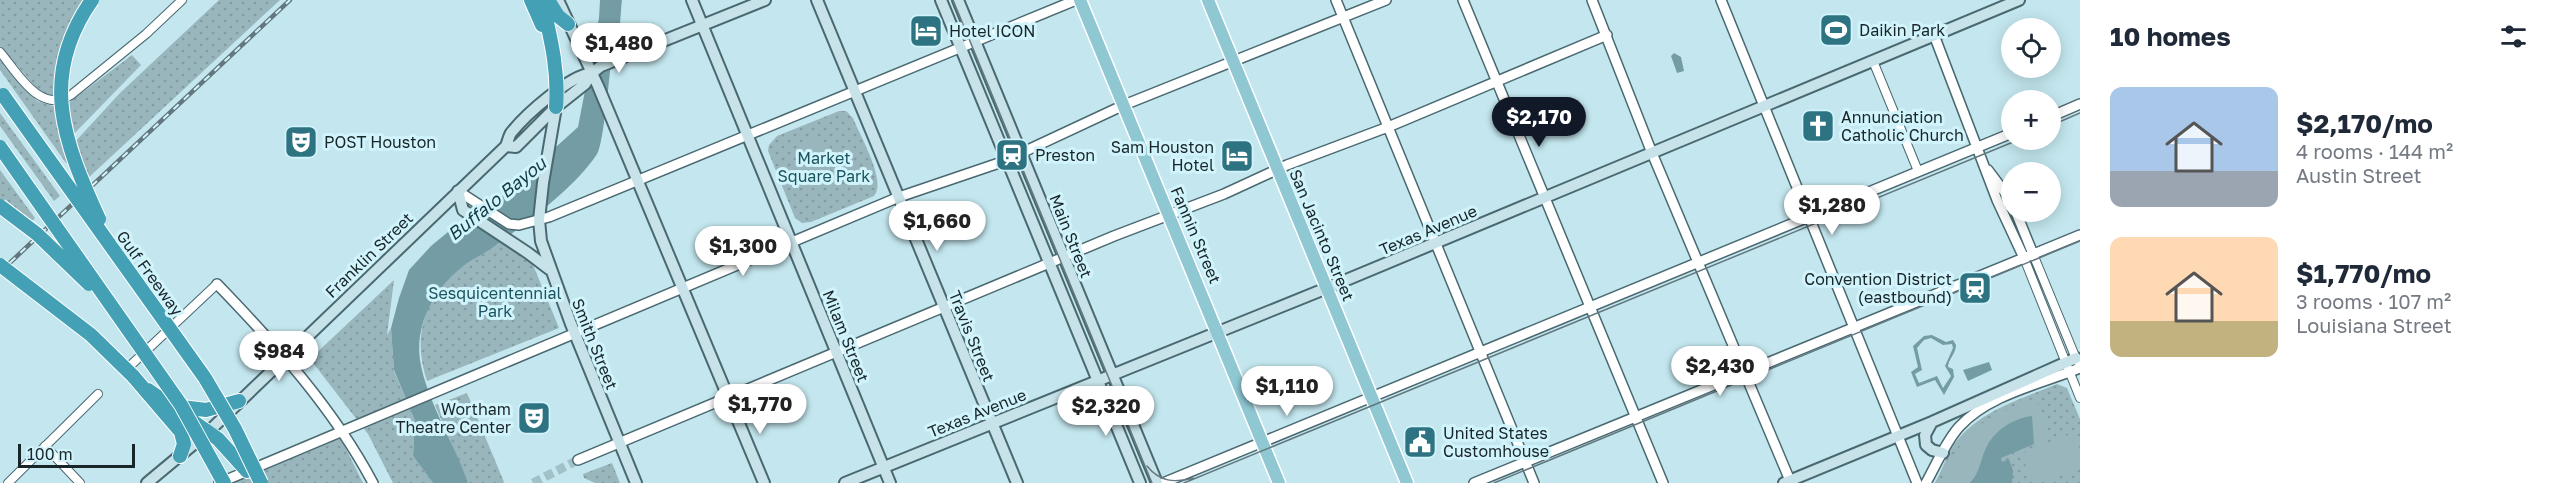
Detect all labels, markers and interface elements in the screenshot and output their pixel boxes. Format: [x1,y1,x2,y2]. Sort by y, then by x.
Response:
sports icon: Daikin Park [1818,12,1854,48]
hotel icon: Hotel ICON [908,13,944,49]
map controls [2001,18,2061,222]
button: locate [2001,18,2061,78]
place label: Daikin Park [1859,20,1945,40]
icon: filters [2497,20,2530,53]
place label: Hotel ICON [949,21,1035,41]
text: 10 homes [2110,21,2231,52]
pin: $1,480 [570,23,668,74]
text: $1,480 [585,30,653,54]
button: + [2001,90,2061,150]
pin: $2,170 [1490,97,1588,148]
text: $2,170 [1506,104,1572,128]
place label: Annunciation Catholic Church [1841,107,1964,145]
church icon: Annunciation Catholic Church [1800,108,1836,144]
text: $2,170/mo [2296,108,2433,139]
icon: home [2158,111,2230,183]
theatre icon: POST Houston [283,124,319,160]
place label: POST Houston [324,132,436,152]
station icon: Preston [994,137,1030,173]
place label: Sam Houston Hotel [1111,137,1214,175]
hotel icon: Sam Houston Hotel [1219,138,1255,174]
text: 4 rooms · 144 m² [2296,139,2453,163]
place label: Preston [1035,145,1095,165]
park label: Market Square Park [778,148,870,186]
water label: Buffalo Bayou [443,151,551,245]
button: − [2001,162,2061,222]
text: Austin Street [2296,163,2422,187]
street label: San Jacinto Street [1285,166,1359,304]
street label: Fannin Street [1167,183,1225,287]
pin: $1,280 [1783,185,1881,236]
street label: Main Street [1045,191,1097,281]
text: $1,280 [1798,192,1866,216]
street label: Texas Avenue [1376,200,1480,260]
pin: $1,660 [888,201,986,252]
street label: Franklin Street [321,208,417,302]
text: $1,660 [903,208,971,232]
pin: $1,300 [694,226,792,277]
street label: Gulf Freeway [113,227,187,319]
text: $1,300 [709,233,777,257]
text: $1,770/mo [2296,258,2431,289]
icon: home [2158,261,2230,333]
place label: Convention District (eastbound) [1804,269,1952,307]
station icon: Convention District (eastbound) [1957,270,1993,306]
park label: Sesquicentennial Park [428,283,562,321]
street label: Milam Street [818,287,874,385]
street label: Travis Street [945,288,999,384]
text: 3 rooms · 107 m² [2296,289,2451,313]
street label: Smith Street [568,296,622,392]
text: Louisiana Street [2296,313,2452,337]
pin: $984 [243,331,315,382]
text: $984 [253,338,305,362]
pin: $2,430 [1671,346,1769,397]
text: $2,430 [1685,353,1755,377]
pin: $1,110 [1238,366,1336,417]
text: $1,110 [1255,373,1319,397]
pin: $1,770 [711,384,809,435]
street label: Texas Avenue [925,384,1029,442]
pin: $2,320 [1057,386,1155,437]
text: $1,770 [728,391,792,415]
text: $2,320 [1071,393,1141,417]
place label: Wortham Theatre Center [396,399,511,437]
theatre icon: Wortham Theatre Center [516,400,552,436]
place label: United States Customhouse [1443,423,1549,461]
public building icon: United States Customhouse [1402,424,1438,460]
scale bar [18,441,135,468]
text: 100 m [27,444,73,464]

